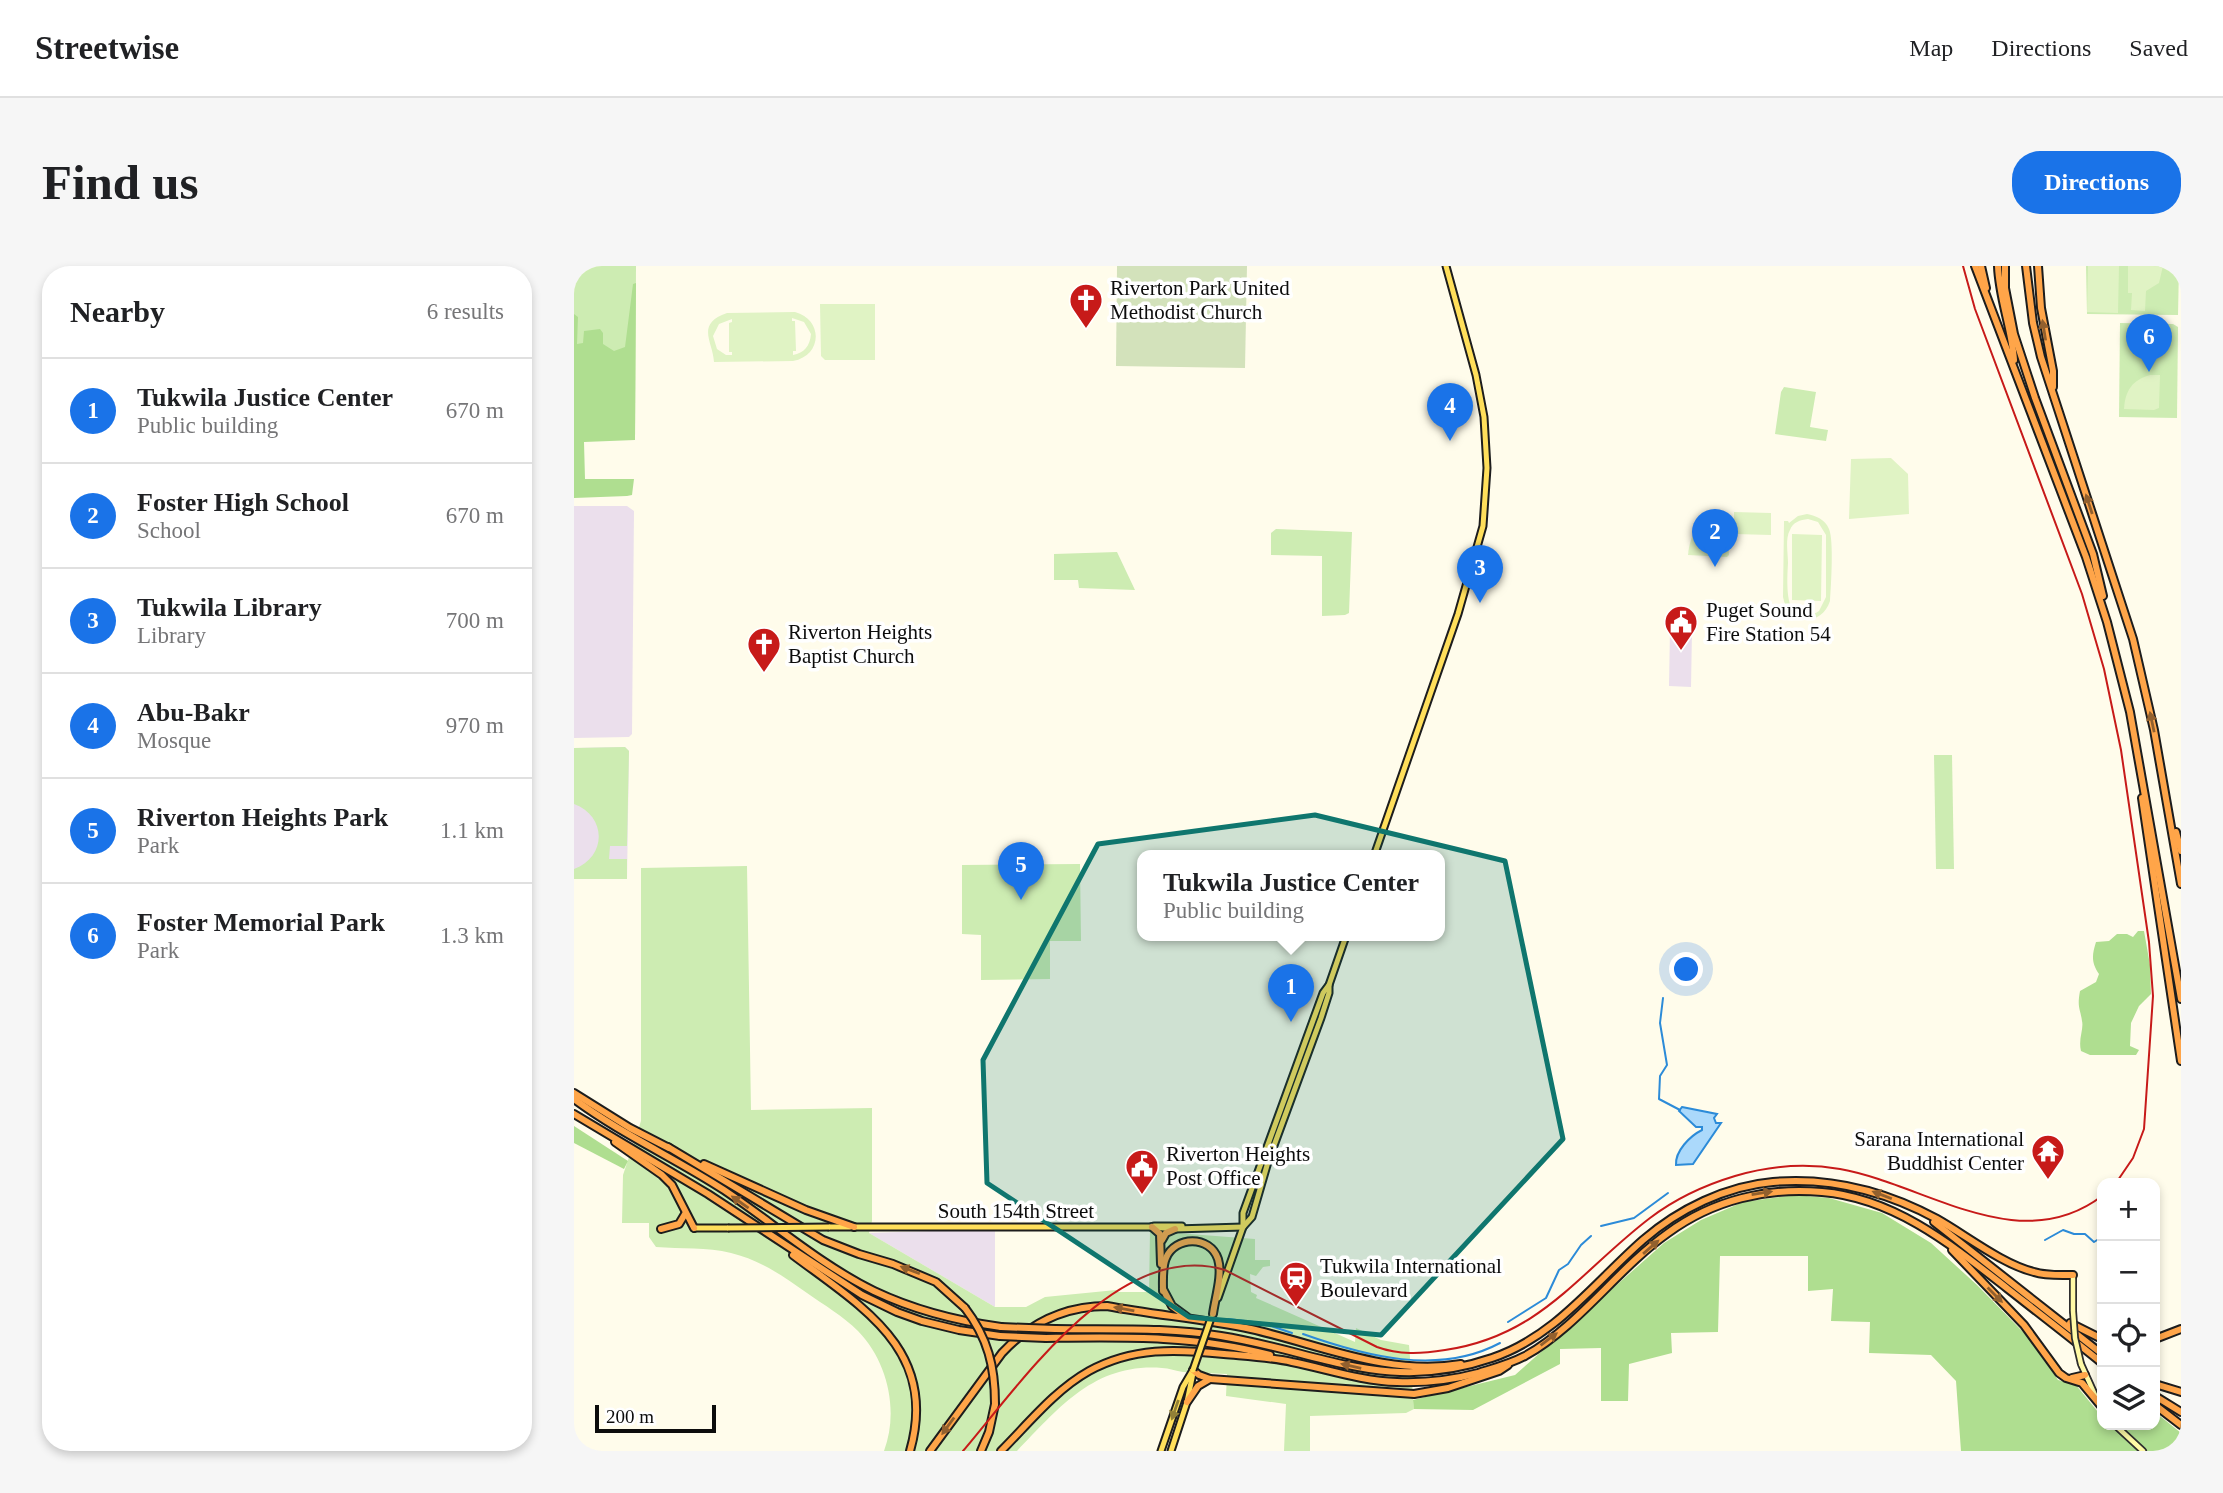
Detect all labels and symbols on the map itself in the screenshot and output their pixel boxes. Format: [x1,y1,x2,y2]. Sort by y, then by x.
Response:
place label: Riverton Park United Methodist Church [1110,276,1290,324]
church icon: Riverton Park United Methodist Church [1067,281,1105,330]
pin: 6 [2126,314,2172,372]
one-way arrow [2038,318,2049,340]
pin: 4 [1427,383,1473,441]
one-way arrow [2083,493,2094,514]
pin: 2 [1692,509,1738,567]
pin: 3 [1457,545,1503,603]
place label: Puget Sound Fire Station 54 [1706,598,1831,646]
public building icon: Puget Sound Fire Station 54 [1662,603,1700,652]
place label: Riverton Heights Baptist Church [788,620,932,668]
church icon: Riverton Heights Baptist Church [745,625,783,674]
one-way arrow [2147,711,2158,733]
pin: 5 [998,842,1044,900]
your location [1669,952,1703,986]
pin: 1 [1268,964,1314,1022]
place label: Sarana International Buddhist Center [1854,1127,2024,1175]
temple icon: Sarana International Buddhist Center [2029,1132,2067,1181]
place label: Riverton Heights Post Office [1166,1142,1310,1190]
public building icon: Riverton Heights Post Office [1123,1147,1161,1196]
one-way arrow [1751,1187,1773,1198]
one-way arrow [1871,1189,1892,1200]
one-way arrow [731,1195,749,1209]
street label: South 154th Street [938,1199,1094,1223]
one-way arrow [1642,1239,1660,1255]
place label: Tukwila International Boulevard [1320,1254,1502,1302]
station icon: Tukwila International Boulevard [1277,1259,1315,1308]
one-way arrow [899,1264,920,1275]
one-way arrow [1987,1287,2003,1303]
one-way arrow [1113,1303,1135,1314]
one-way arrow [1540,1332,1558,1346]
one-way arrow [1340,1361,1362,1372]
one-way arrow [1170,1399,1180,1420]
scale bar [595,1402,716,1434]
one-way arrow [942,1417,956,1435]

